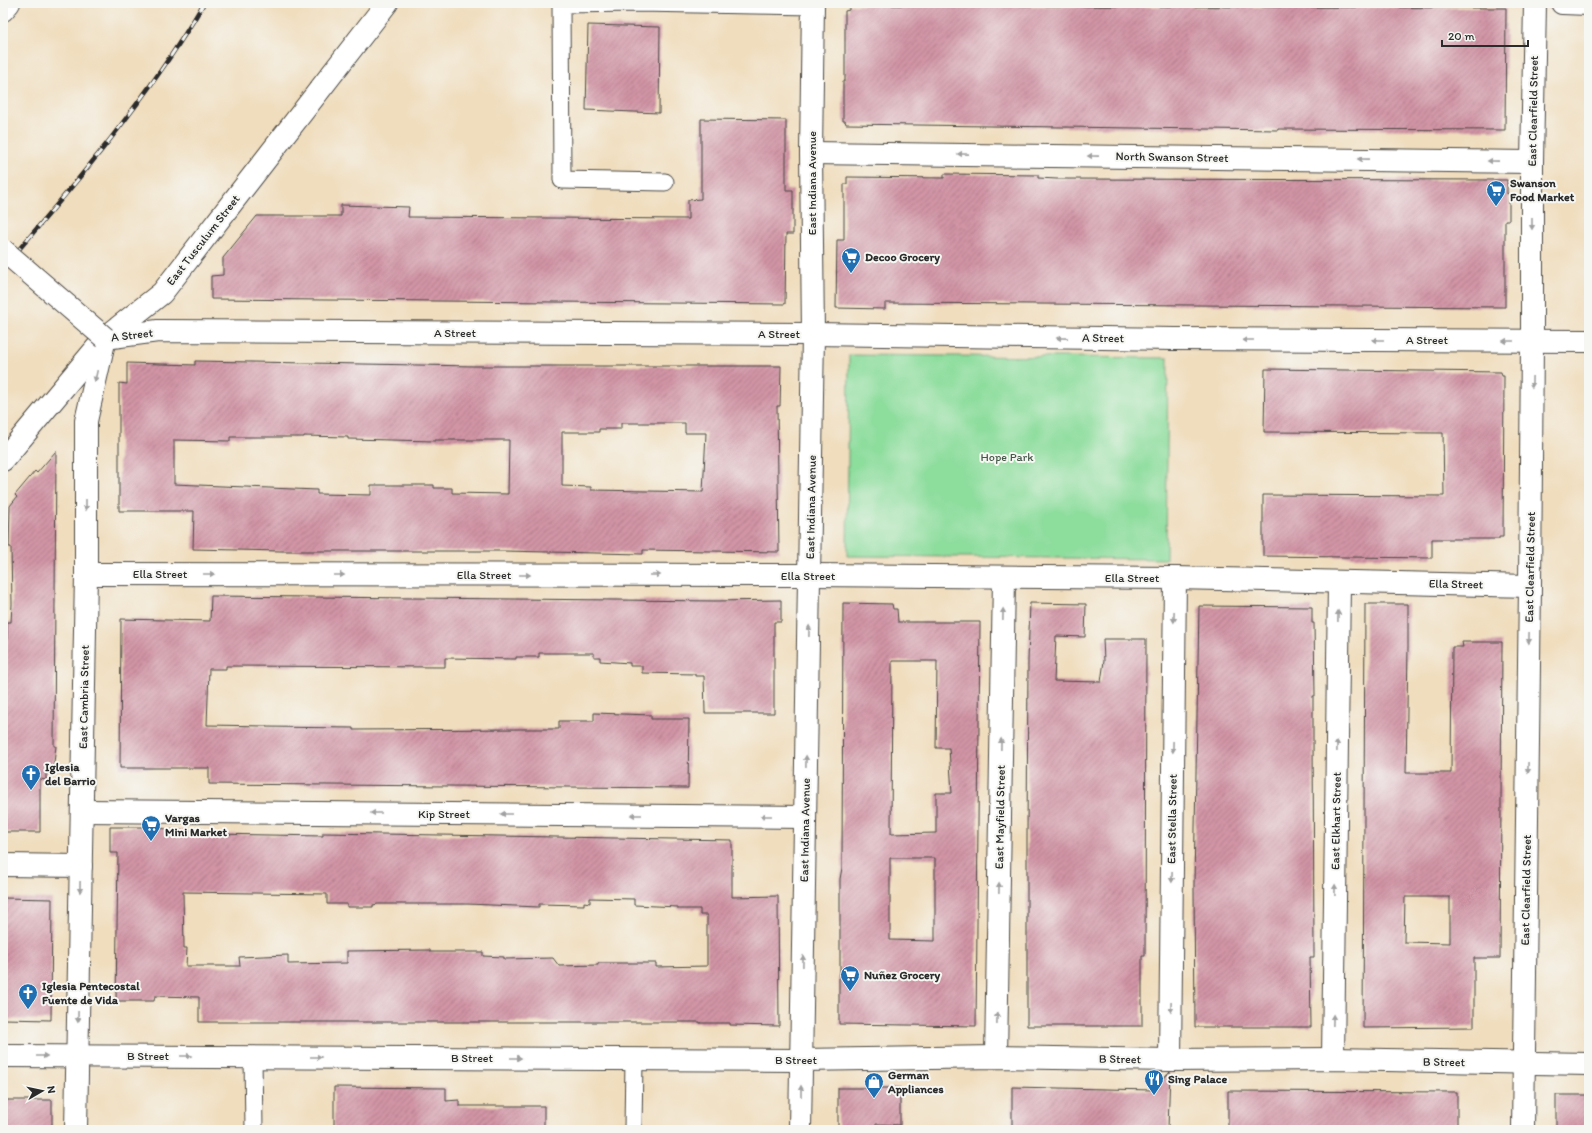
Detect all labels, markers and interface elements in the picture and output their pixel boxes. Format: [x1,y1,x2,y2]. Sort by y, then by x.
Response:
scale bar [1442,22,1528,48]
text: 20 m [1448,29,1475,43]
street label: East Clearfield Street [1525,55,1541,167]
street label: East Indiana Avenue [805,131,819,235]
street label: North Swanson Street [1115,149,1229,165]
one-way arrow [957,151,969,158]
one-way arrow [1086,153,1099,159]
one-way arrow [1357,156,1369,163]
one-way arrow [1486,158,1499,164]
place label: Swanson Food Market [1510,176,1575,204]
supermarket icon: Swanson Food Market [1485,179,1507,207]
street label: East Tusculum Street [163,192,243,288]
one-way arrow [1529,218,1535,231]
supermarket icon: Decoo Grocery [840,246,862,274]
place label: Decoo Grocery [865,250,940,265]
street label: A Street [110,325,154,345]
street label: A Street [434,326,477,340]
street label: A Street [758,327,801,341]
street label: A Street [1082,331,1125,345]
street label: A Street [1406,333,1449,347]
one-way arrow [1055,335,1068,341]
one-way arrow [1241,337,1254,343]
one-way arrow [1371,337,1384,343]
one-way arrow [1501,338,1514,344]
one-way arrow [93,370,99,382]
one-way arrow [1529,376,1535,389]
park label: Hope Park [980,450,1034,464]
street label: East Indiana Avenue [803,455,819,559]
one-way arrow [83,499,89,512]
street label: East Clearfield Street [1522,511,1538,623]
street label: Ella Street [133,567,188,581]
street label: Ella Street [457,568,512,582]
street label: Ella Street [781,569,836,583]
one-way arrow [203,571,216,577]
street label: Ella Street [1105,571,1160,585]
one-way arrow [333,572,346,578]
one-way arrow [519,572,532,578]
one-way arrow [649,572,662,578]
street label: Ella Street [1429,577,1484,591]
one-way arrow [1000,607,1006,620]
one-way arrow [1335,609,1341,622]
one-way arrow [1171,611,1177,624]
one-way arrow [806,624,812,637]
one-way arrow [1526,632,1532,645]
street label: East Cambria Street [76,644,92,749]
one-way arrow [998,737,1004,750]
one-way arrow [1334,739,1340,752]
one-way arrow [1170,741,1176,754]
one-way arrow [803,754,809,767]
place label: Iglesia del Barrio [45,760,96,788]
one-way arrow [1525,762,1531,775]
church icon: Iglesia del Barrio [20,763,42,791]
street label: East Mayfield Street [992,764,1008,869]
street label: East Elkhart Street [1328,771,1344,870]
street label: East Stella Street [1164,773,1180,864]
street label: East Indiana Avenue [797,778,813,882]
street label: Kip Street [418,807,470,821]
one-way arrow [369,810,382,816]
place label: Vargas Mini Market [165,811,227,839]
one-way arrow [499,811,512,817]
one-way arrow [629,812,642,818]
one-way arrow [760,813,772,820]
supermarket icon: Vargas Mini Market [140,814,162,842]
street label: East Clearfield Street [1518,834,1534,946]
one-way arrow [1169,871,1175,884]
one-way arrow [77,881,83,894]
one-way arrow [996,881,1002,894]
one-way arrow [1332,883,1338,896]
one-way arrow [799,955,806,967]
supermarket icon: Nuñez Grocery [839,964,861,992]
place label: Nuñez Grocery [864,968,941,983]
place label: Iglesia Pentecostal Fuente de Vida [42,979,140,1007]
church icon: Iglesia Pentecostal Fuente de Vida [17,982,39,1010]
one-way arrow [1168,1001,1174,1014]
one-way arrow [75,1011,81,1024]
one-way arrow [994,1011,1000,1024]
one-way arrow [1330,1013,1336,1026]
street label: B Street [127,1049,170,1063]
street label: B Street [451,1051,494,1065]
street label: B Street [1099,1052,1142,1066]
one-way arrow [36,1053,49,1059]
one-way arrow [180,1053,193,1059]
street label: B Street [775,1053,818,1067]
one-way arrow [310,1054,323,1060]
one-way arrow [510,1055,523,1061]
street label: B Street [1423,1055,1466,1069]
place label: German Appliances [887,1068,944,1097]
restaurant icon: Sing Palace [1143,1068,1165,1096]
north arrow [22,1071,62,1111]
shop icon: German Appliances [863,1071,885,1099]
place label: Sing Palace [1168,1072,1227,1087]
one-way arrow [798,1084,804,1097]
text: N [44,1085,58,1094]

